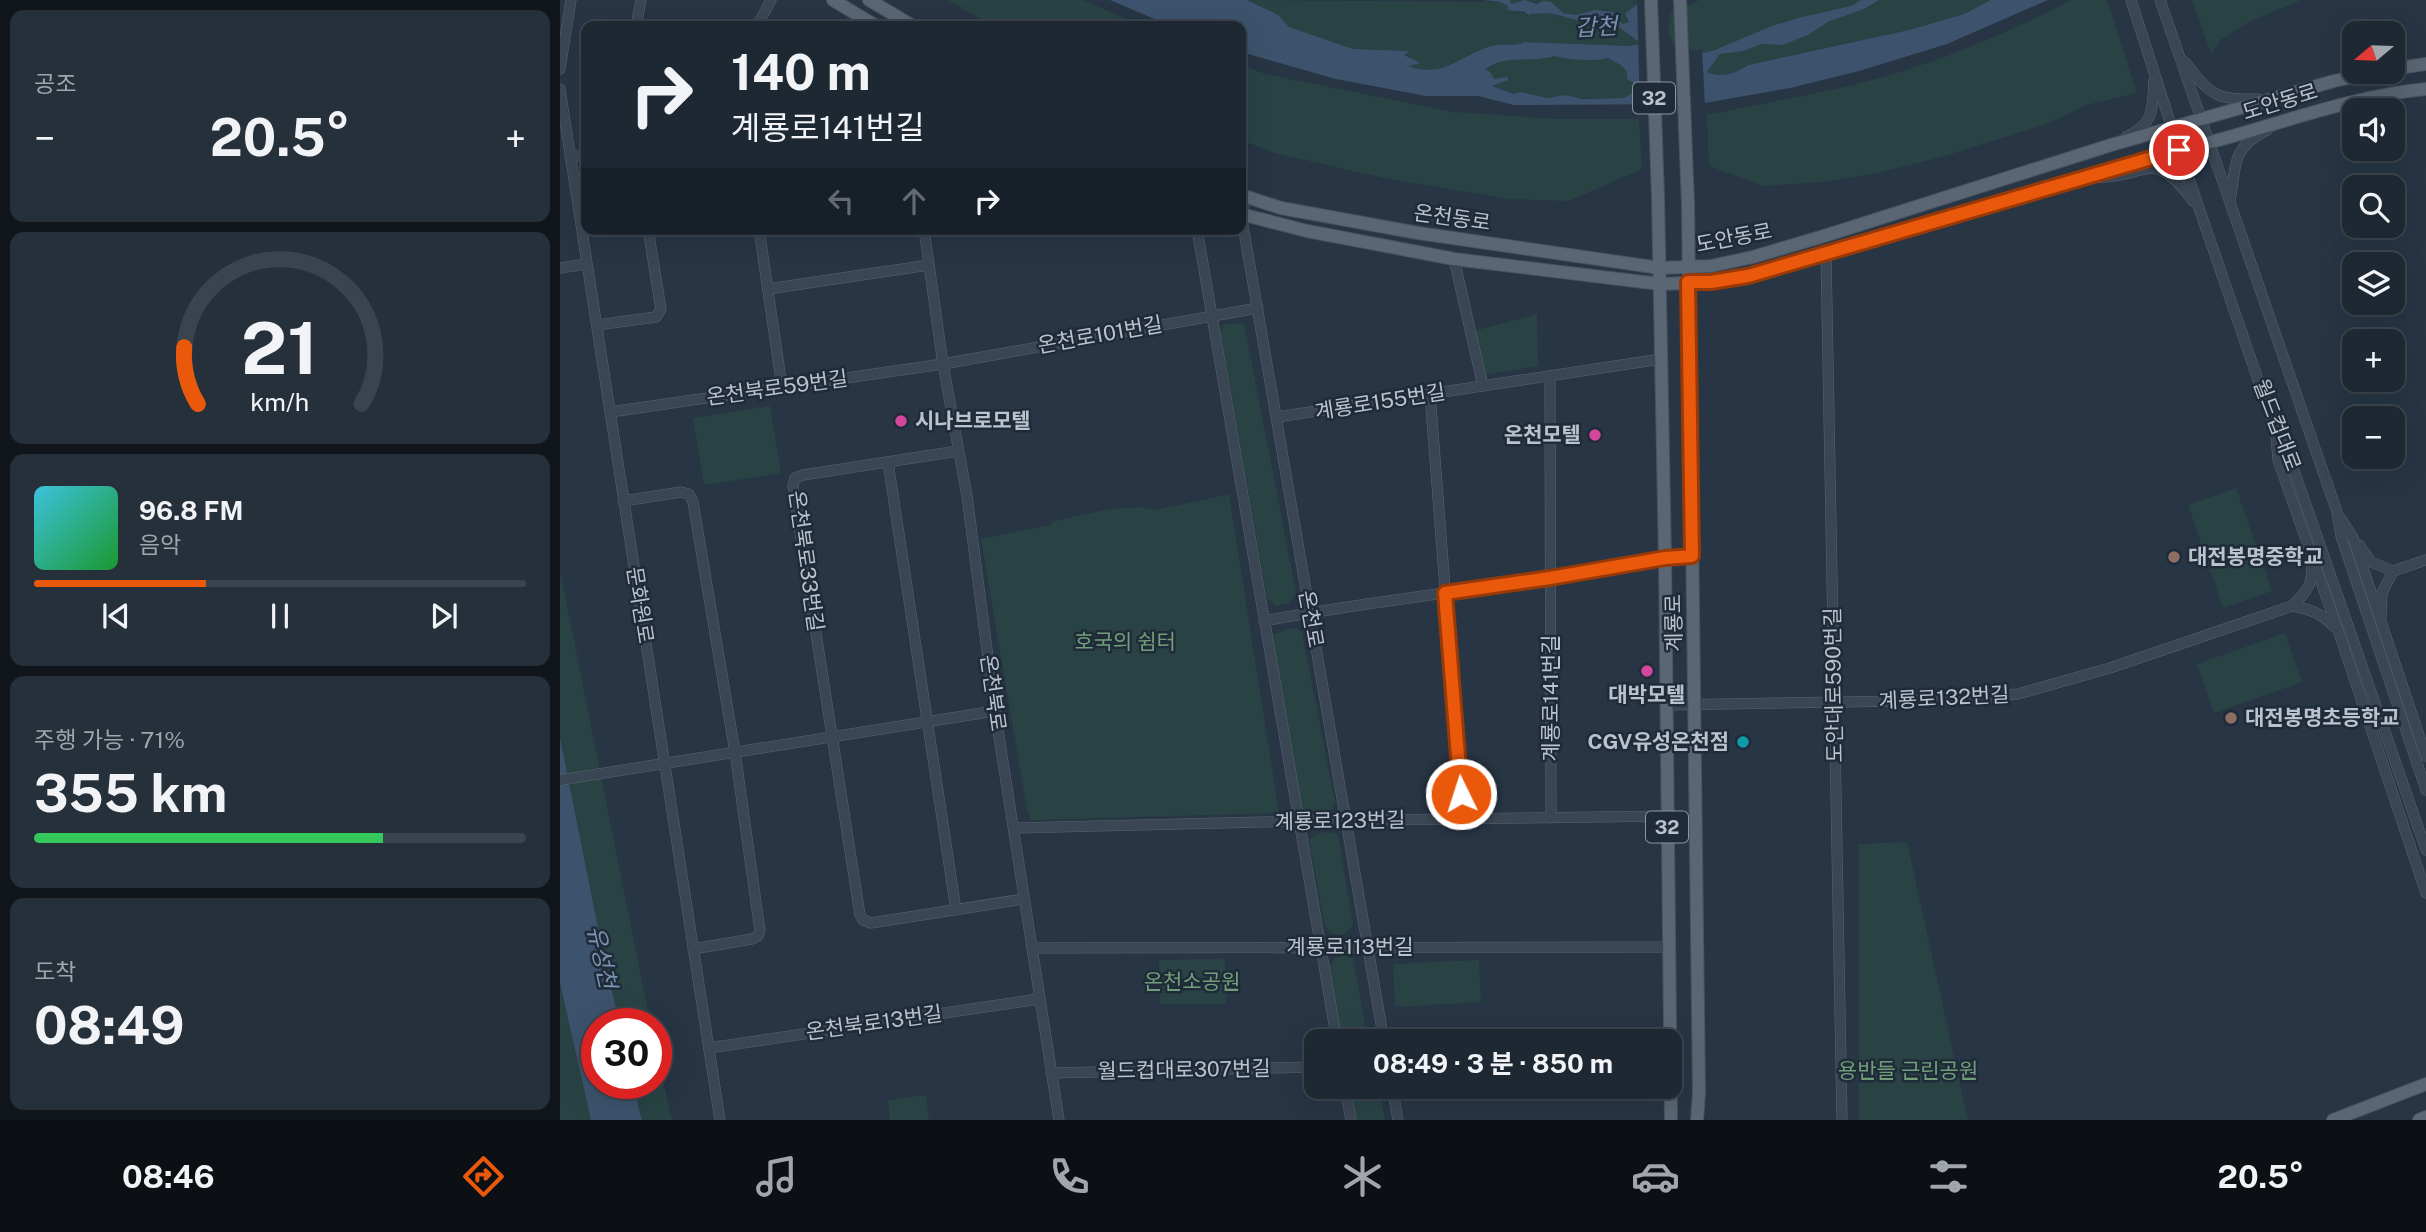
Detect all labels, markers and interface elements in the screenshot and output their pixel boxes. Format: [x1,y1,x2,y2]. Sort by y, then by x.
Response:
water label: 갑천 [1574,12,1621,41]
north arrow [2342,21,2404,84]
map controls [2342,21,2405,469]
text: 140 m [731,43,871,101]
icon: right [616,49,707,140]
text: 공조 [34,70,76,97]
street label: 도안동로 [2239,78,2320,125]
road number: 32 [1633,82,1675,114]
button: sound [2342,98,2405,161]
text: 20.5° [210,107,350,168]
text: 계룡로141번길 [731,109,924,146]
text: − [34,116,55,161]
text: + [505,116,526,161]
pin [2149,120,2209,180]
icon: arrive [2160,131,2198,169]
button: search [2342,175,2405,238]
icon: left [822,182,860,220]
icon: ahead [895,182,933,220]
icon: right [968,182,1006,220]
street label: 온천동로 [1412,200,1492,235]
street label: 도안동로 [1694,218,1774,257]
button: layers [2342,252,2405,315]
text: 21 [241,305,319,390]
street label: 온천로101번길 [1035,311,1164,358]
button: + [2342,329,2405,392]
street label: 온천북로59번길 [705,365,849,410]
street label: 월드컵대로 [2248,375,2306,474]
street label: 계룡로155번길 [1313,379,1447,424]
text: km/h [251,387,309,417]
button: − [2342,406,2405,469]
place label: 시나브로모텔 [915,408,1031,433]
marker: 시나브로모텔 [893,413,909,429]
place label: 온천모텔 [1504,422,1581,447]
marker: 온천모텔 [1587,427,1603,443]
street label: 온천북로33번길 [784,489,829,633]
text: 96.8 FM [139,495,243,526]
text: 음악 [139,531,181,558]
place label: 대전봉명중학교 [2188,544,2323,569]
marker: 대전봉명중학교 [2166,549,2182,565]
street label: 문화원로 [622,565,659,645]
street label: 온천로 [1294,588,1329,650]
street label: 계룡로 [1660,594,1687,652]
icon: previous [97,597,135,635]
icon: pause [261,597,299,635]
icon: next [425,597,463,635]
street label: 도안대로590번길 [1820,607,1847,763]
park label: 호국의 쉼터 [1074,629,1176,654]
street label: 계룡로141번길 [1538,635,1563,761]
street label: 온천북로 [976,653,1011,733]
marker: 대박모텔 [1639,663,1655,679]
place label: 대박모텔 [1608,682,1686,707]
street label: 계룡로132번길 [1878,682,2010,713]
place label: 대전봉명초등학교 [2245,705,2400,730]
marker: 대전봉명초등학교 [2223,710,2239,726]
text: 주행 가능 · 71% [34,726,185,753]
place label: CGV유성온천점 [1587,729,1729,754]
marker: CGV유성온천점 [1735,734,1751,750]
position arrow [1424,757,1498,831]
text: 355 km [34,763,227,824]
street label: 계룡로123번길 [1274,807,1406,834]
road number: 32 [1646,812,1688,842]
water label: 유성천 [583,923,623,994]
street label: 계룡로113번길 [1287,934,1413,959]
text: 도착 [34,958,76,985]
park label: 온천소공원 [1144,969,1240,994]
text: 08:49 [34,995,184,1056]
street label: 온천북로13번길 [804,1001,944,1044]
speed limit sign: 30 [581,1008,672,1099]
text: 08:49 · 3 분 · 850 m [1373,1048,1613,1079]
street label: 월드컵대로307번길 [1097,1055,1271,1084]
park label: 용반들 근린공원 [1838,1058,1978,1083]
icon: directions [459,1152,508,1201]
icon: music [752,1152,801,1201]
icon: phone [1045,1152,1094,1201]
icon: climate [1338,1152,1387,1201]
icon: car [1631,1152,1680,1201]
icon: filters [1924,1152,1973,1201]
text: 08:46 [122,1158,215,1195]
text: 20.5° [2218,1158,2304,1195]

